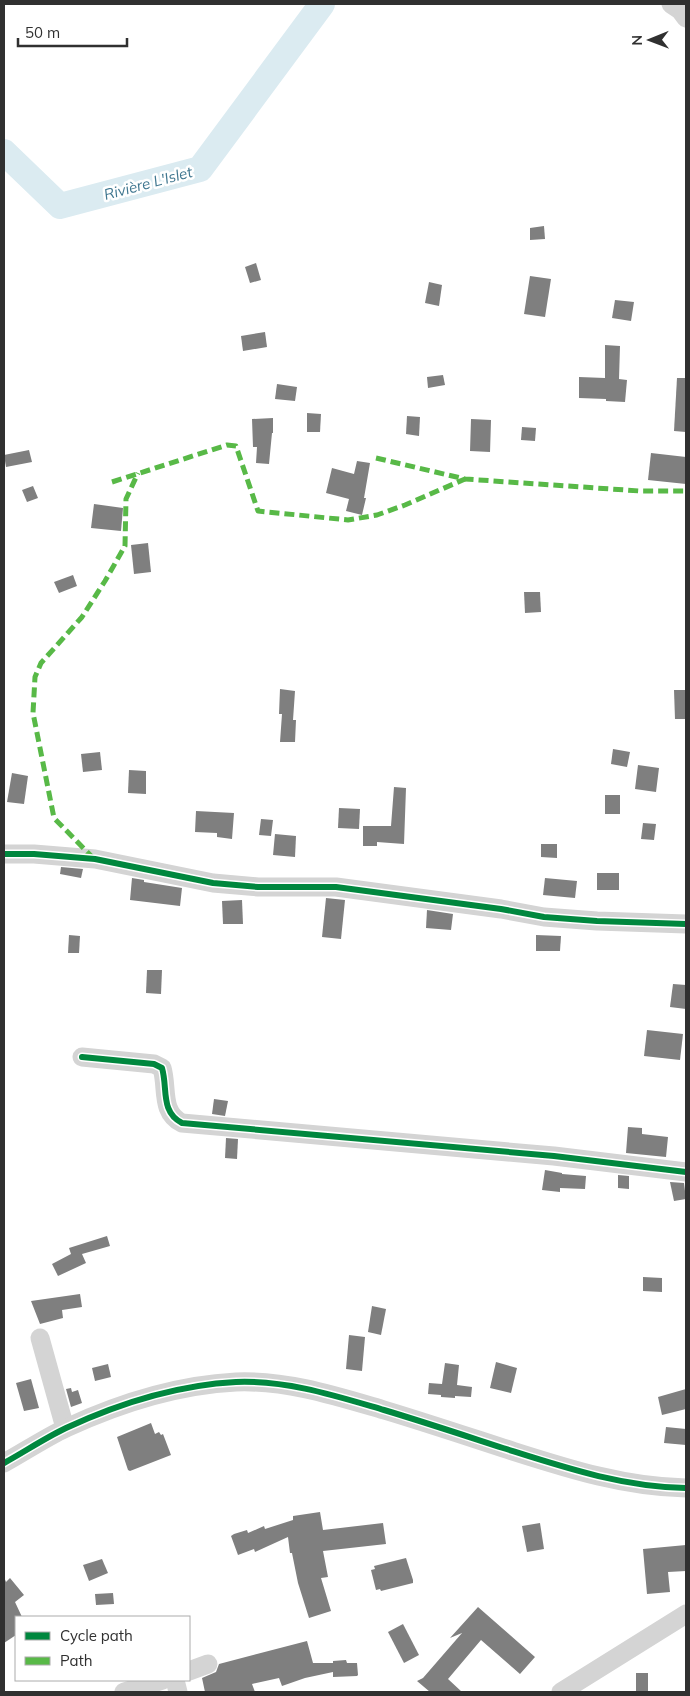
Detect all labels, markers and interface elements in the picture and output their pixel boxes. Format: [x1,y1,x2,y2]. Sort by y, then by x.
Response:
scale bar [18,15,126,47]
north arrow [625,15,675,65]
text: 50 m [25,23,60,42]
text: N [628,35,646,46]
water label: Rivière L'Islet [102,162,195,204]
legend [15,1616,190,1681]
text: Cycle path [60,1626,133,1645]
text: Path [60,1651,92,1670]

